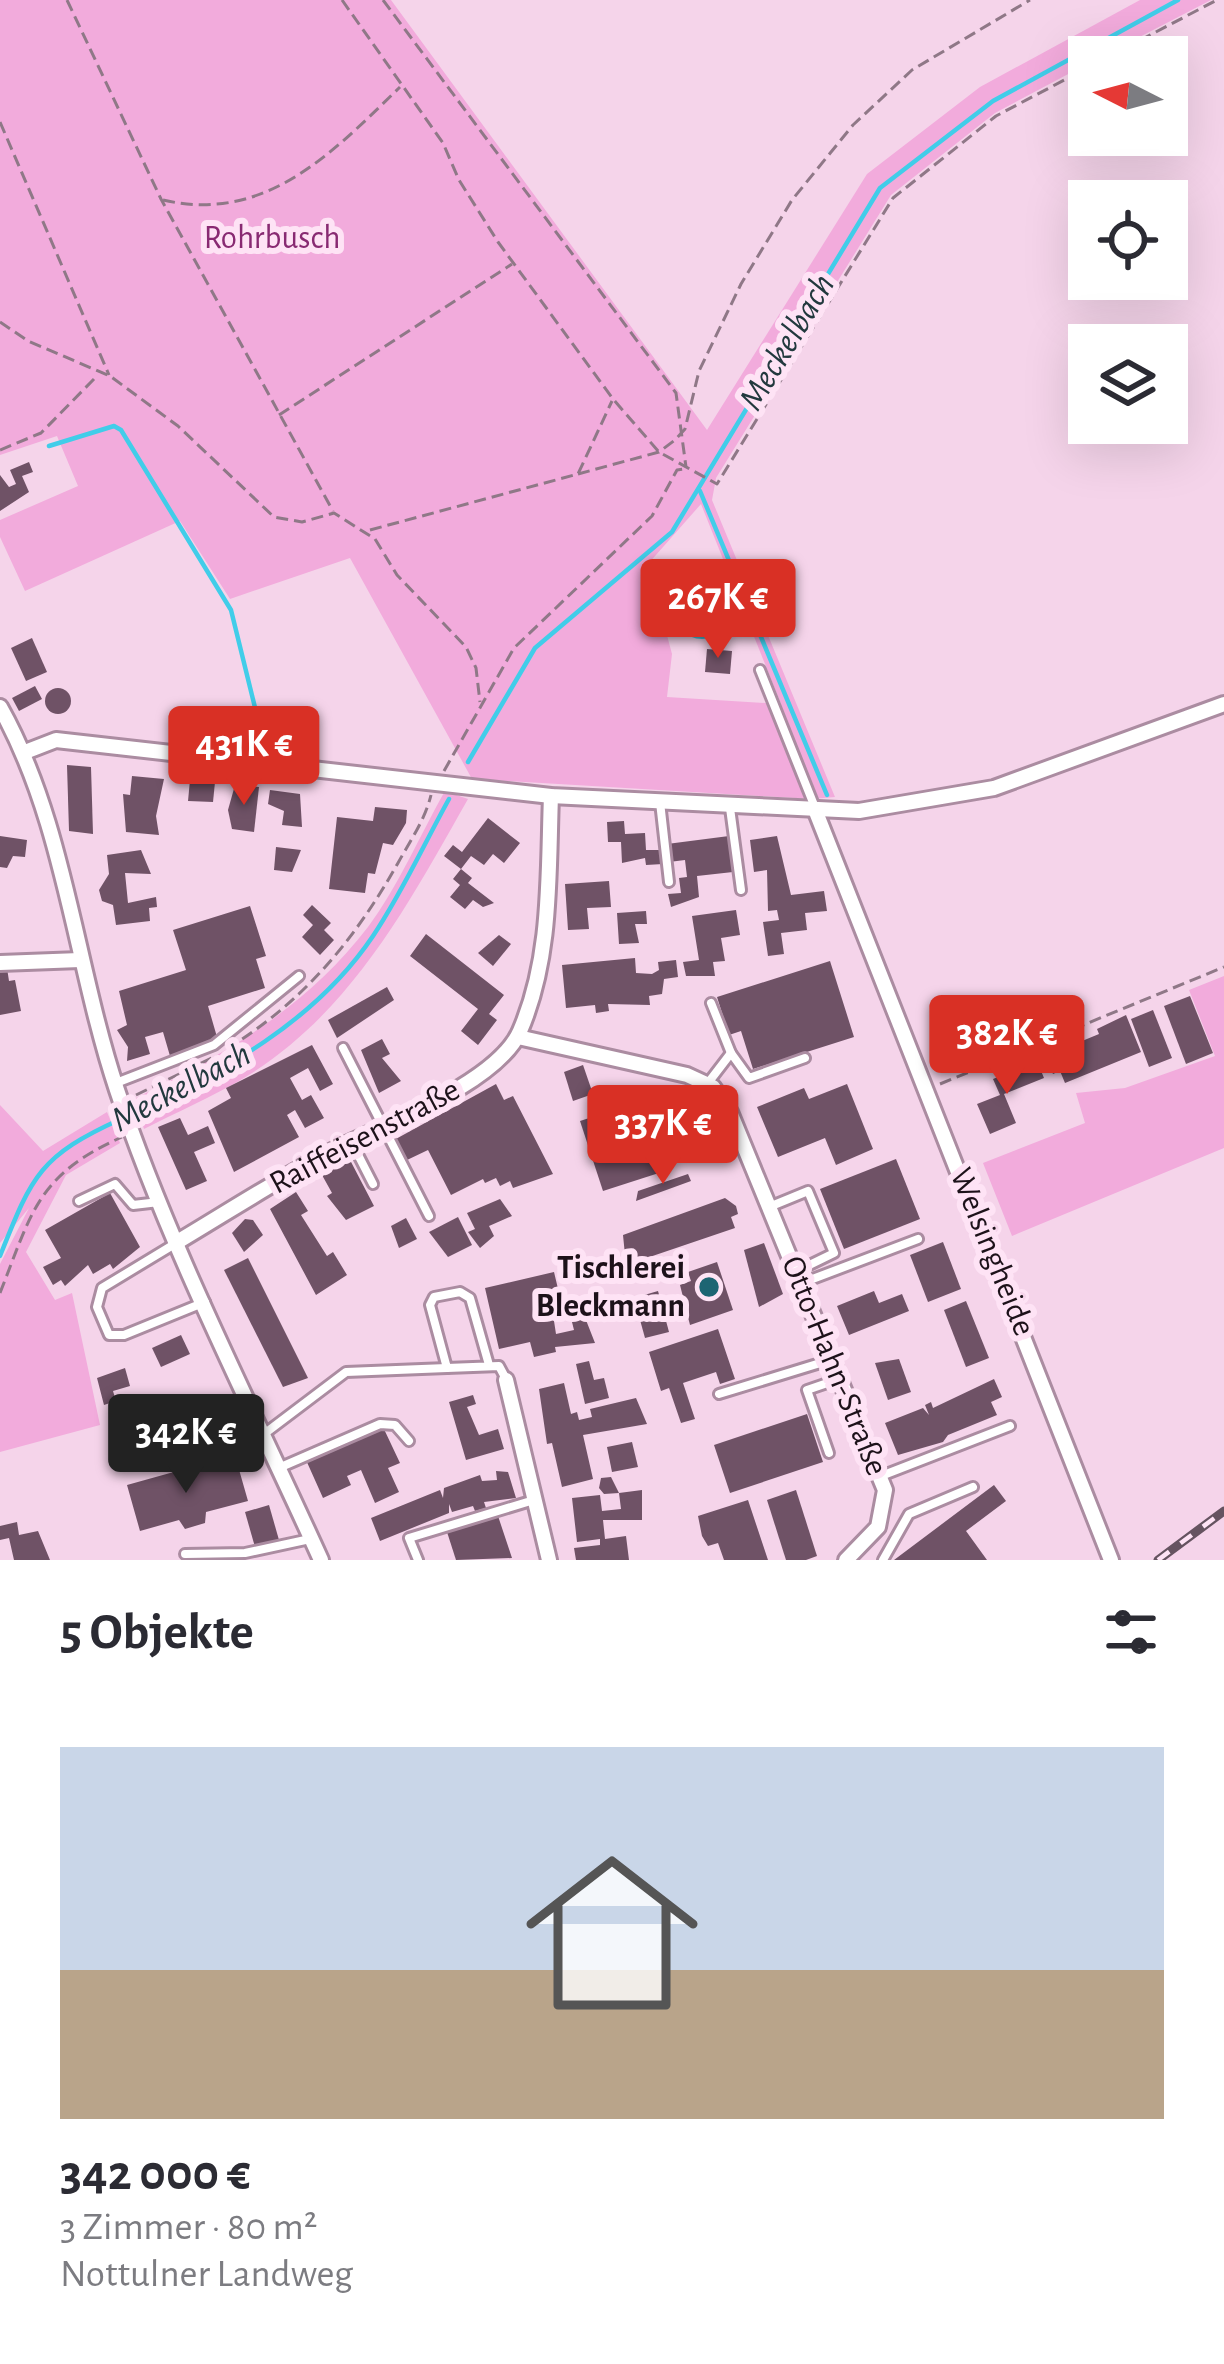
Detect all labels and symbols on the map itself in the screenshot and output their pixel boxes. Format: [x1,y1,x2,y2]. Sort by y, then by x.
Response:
north arrow [1068,36,1188,156]
park label: Rohrbusch [204,222,340,255]
water label: Meckelbach [733,268,841,416]
pin: 267K € [620,559,816,661]
pin: 431K € [146,706,342,808]
pin: 382K € [909,995,1105,1097]
water label: Meckelbach [106,1036,256,1138]
street label: Raiffeisenstraße [265,1073,465,1201]
pin: 337K € [565,1085,761,1187]
street label: Welsingheide [943,1164,1041,1340]
place label: Tischlerei Bleckmann [536,1252,685,1323]
street label: Otto-Hahn-Straße [775,1252,893,1480]
marker: Tischlerei Bleckmann [696,1274,722,1300]
pin: 342K € [88,1394,284,1496]

